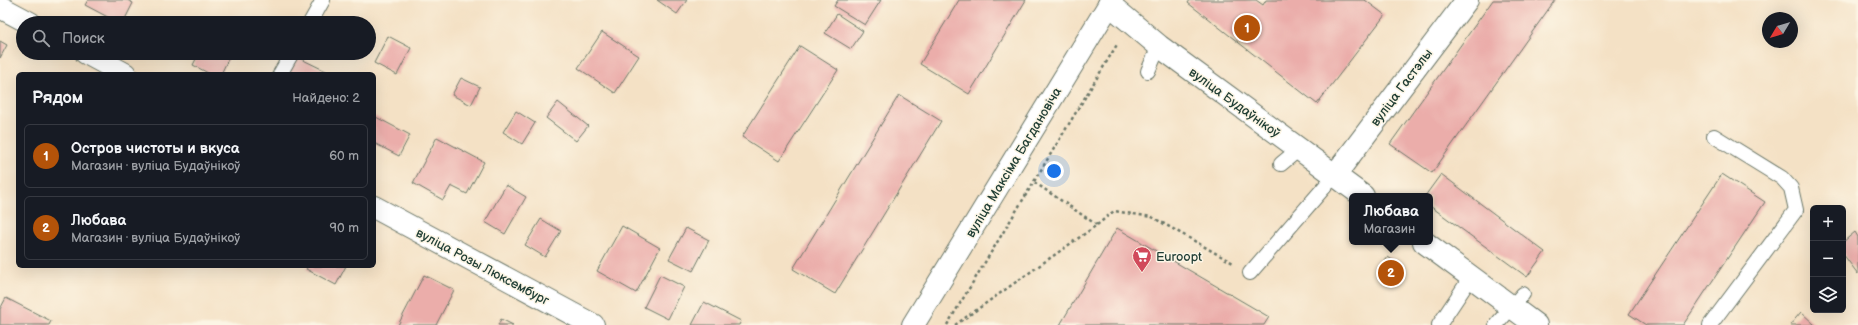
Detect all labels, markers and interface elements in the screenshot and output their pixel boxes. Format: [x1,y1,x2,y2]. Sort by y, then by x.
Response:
north arrow [1762,12,1798,48]
pin: 1 [1234,13,1260,43]
search box [16,16,376,60]
icon: search [30,27,52,49]
text: Поиск [62,29,105,48]
street label: вуліца Гастэлы [1367,46,1436,129]
street label: вуліца Будаўнікоў [1186,64,1283,141]
street label: вуліца Максіма Багдановіча [963,84,1065,241]
text: Рядом [32,88,83,108]
text: Найдено: 2 [292,90,360,106]
text: Остров чистоты и вкуса [71,139,240,158]
text: 1 [43,148,49,164]
text: 60 m [329,148,359,164]
text: Магазин · вуліца Будаўнікоў [71,158,240,174]
your location [1044,161,1064,181]
popup [1349,193,1433,245]
text: Любава [1363,202,1419,221]
map controls [1810,205,1846,313]
button: + [1810,205,1846,241]
text: Любава [71,211,126,230]
text: 2 [42,220,50,236]
text: 90 m [330,220,359,236]
text: Магазин [1363,221,1415,237]
street label: вуліца Розы Люксембург [413,225,552,309]
text: Магазин · вуліца Будаўнікоў [71,230,240,246]
button: − [1810,241,1846,277]
supermarket icon: Euroopt [1131,245,1153,273]
place label: Euroopt [1156,249,1202,265]
pin: 2 [1378,258,1404,288]
button: layers [1810,277,1846,313]

